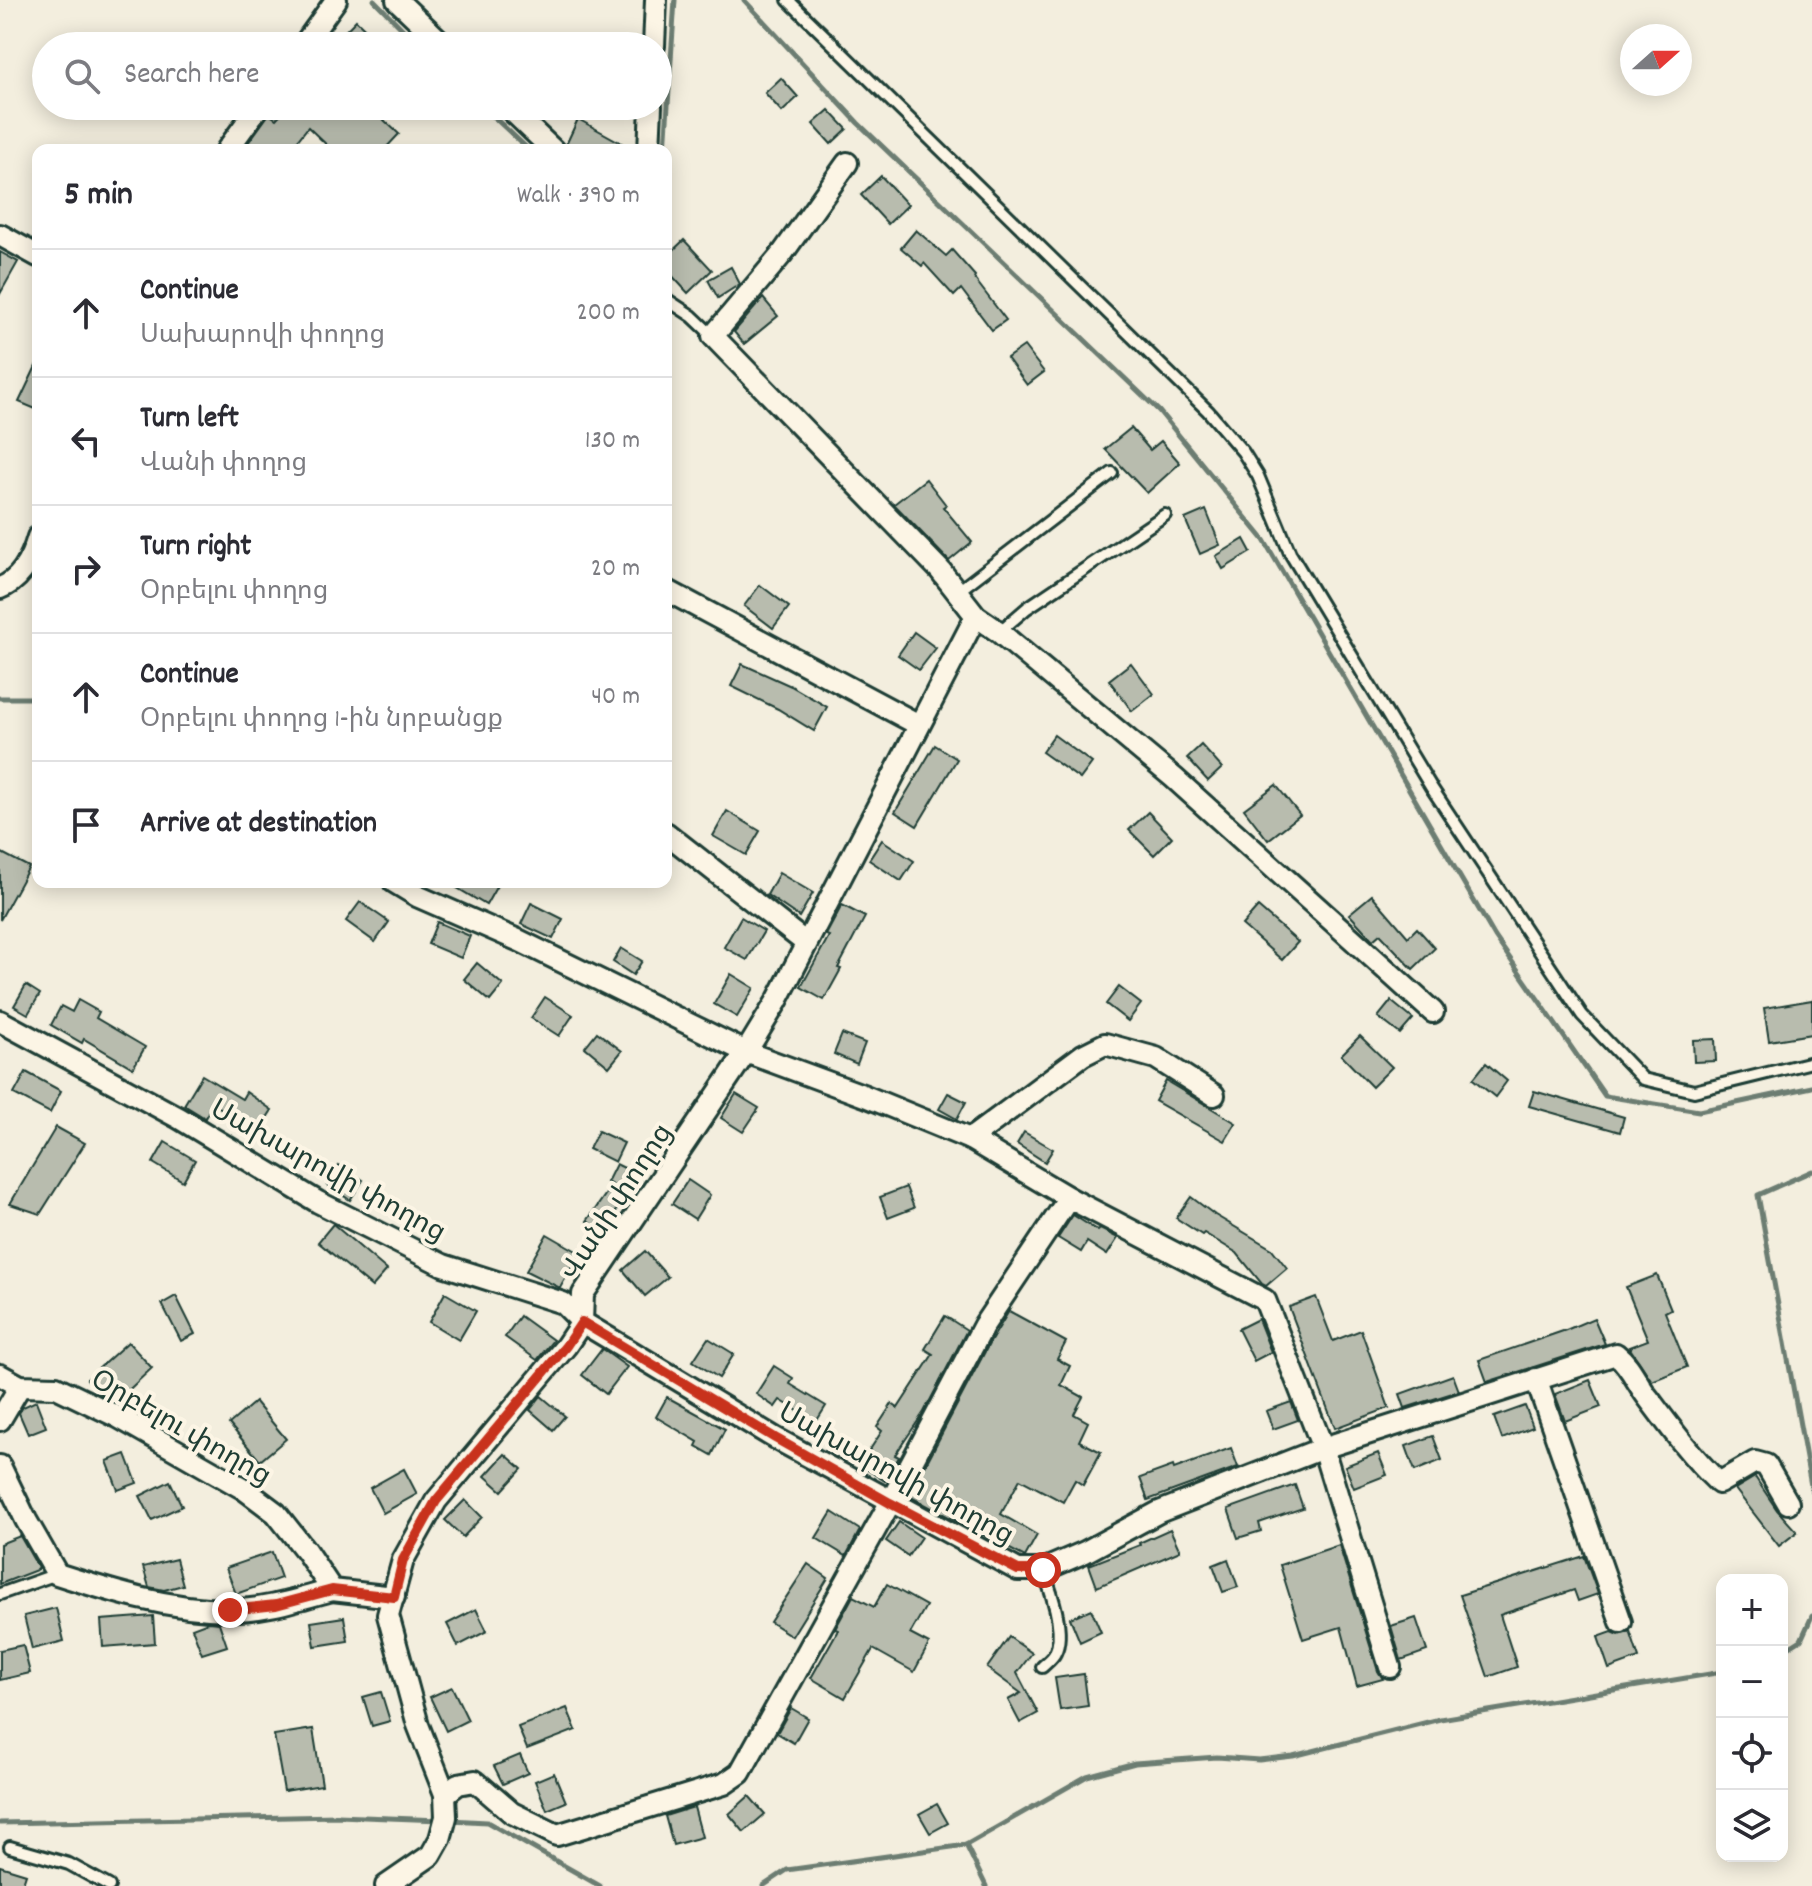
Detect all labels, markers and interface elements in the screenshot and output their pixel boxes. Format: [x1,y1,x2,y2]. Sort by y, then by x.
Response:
north arrow [1620,24,1692,96]
search box [32,32,672,120]
icon: search [60,54,104,98]
text: Search here [124,55,260,98]
text: 5 min [64,172,133,221]
text: Walk · 390 m [517,178,640,215]
text: Continue [140,271,239,314]
icon: ahead [64,291,108,335]
text: 200 m [576,295,640,332]
text: Սախարովի փողոց [140,318,385,355]
text: Turn left [140,399,239,442]
icon: left [64,419,108,463]
text: 130 m [585,423,640,460]
text: Վանի փողոց [140,446,307,483]
text: Turn right [140,527,251,570]
icon: right [64,547,108,591]
text: 20 m [591,551,640,588]
text: Օրբելու փողոց [140,574,328,611]
text: Continue [140,655,239,698]
icon: ahead [64,675,108,719]
text: 40 m [591,679,640,716]
text: Օրբելու փողոց 1-ին նրբանցք [140,702,503,739]
icon: arrive [64,803,108,847]
text: Arrive at destination [140,804,377,847]
street label: Սախարովի փողոց [201,1092,452,1255]
street label: Վանի փողոց [553,1117,685,1290]
street label: Օրբելու փողոց [82,1362,277,1498]
street label: Սախարովի փողոց [769,1395,1020,1558]
route start [1025,1552,1061,1588]
map controls [1716,1574,1788,1862]
button: + [1716,1574,1788,1646]
route end [212,1592,248,1628]
button: − [1716,1646,1788,1718]
button: locate [1716,1718,1788,1790]
button: layers [1716,1790,1788,1862]

